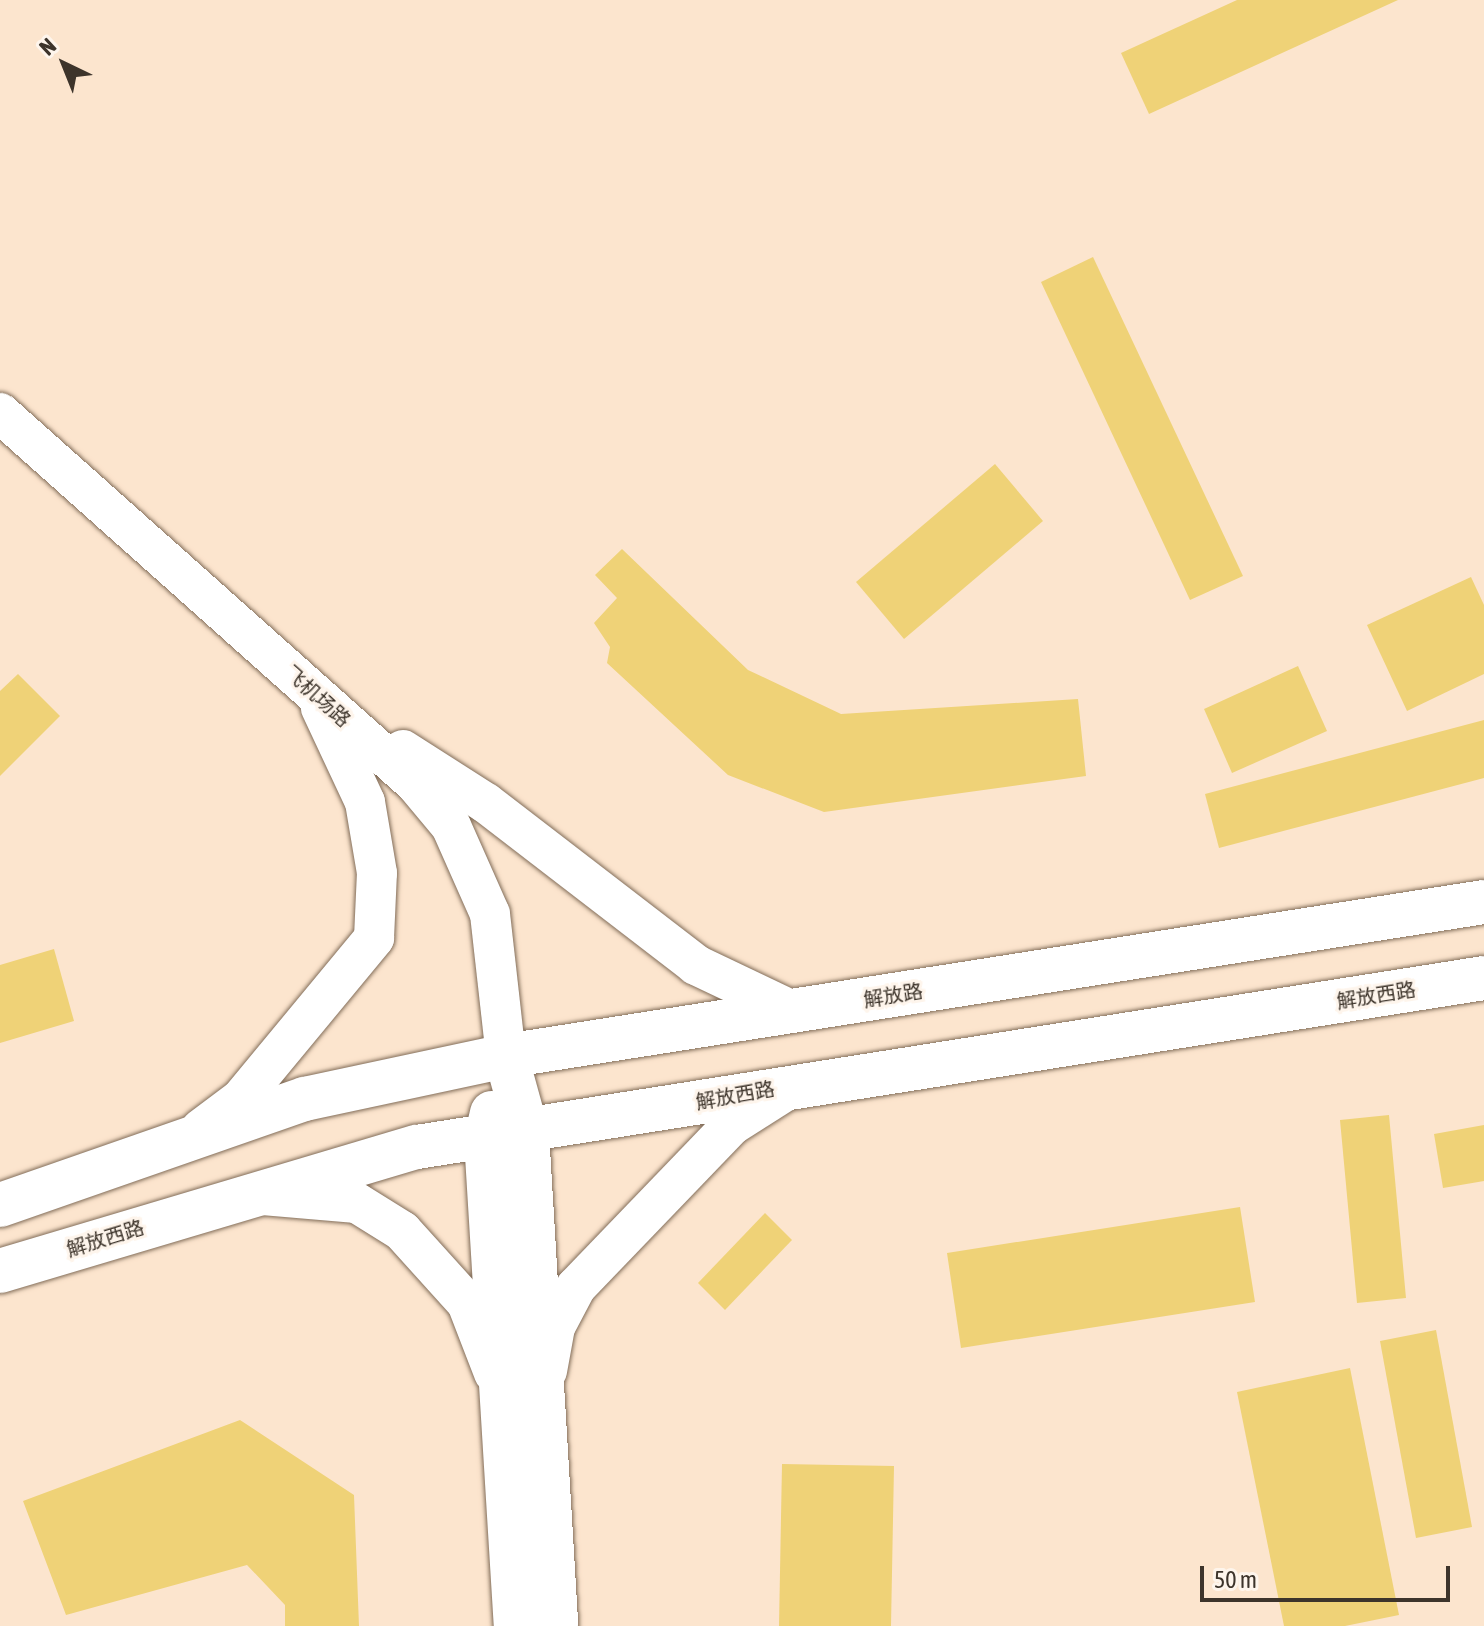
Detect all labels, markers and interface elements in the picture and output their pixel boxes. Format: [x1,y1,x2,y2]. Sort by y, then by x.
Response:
north arrow [24,24,104,104]
text: N [34,33,61,60]
street label: 飞机场路 [280,660,356,732]
street label: 解放西路 [1335,977,1417,1013]
street label: 解放路 [861,978,925,1012]
street label: 解放西路 [694,1076,776,1114]
street label: 解放西路 [63,1215,147,1261]
scale bar [1204,1550,1454,1600]
text: 50 m [1214,1566,1257,1593]

